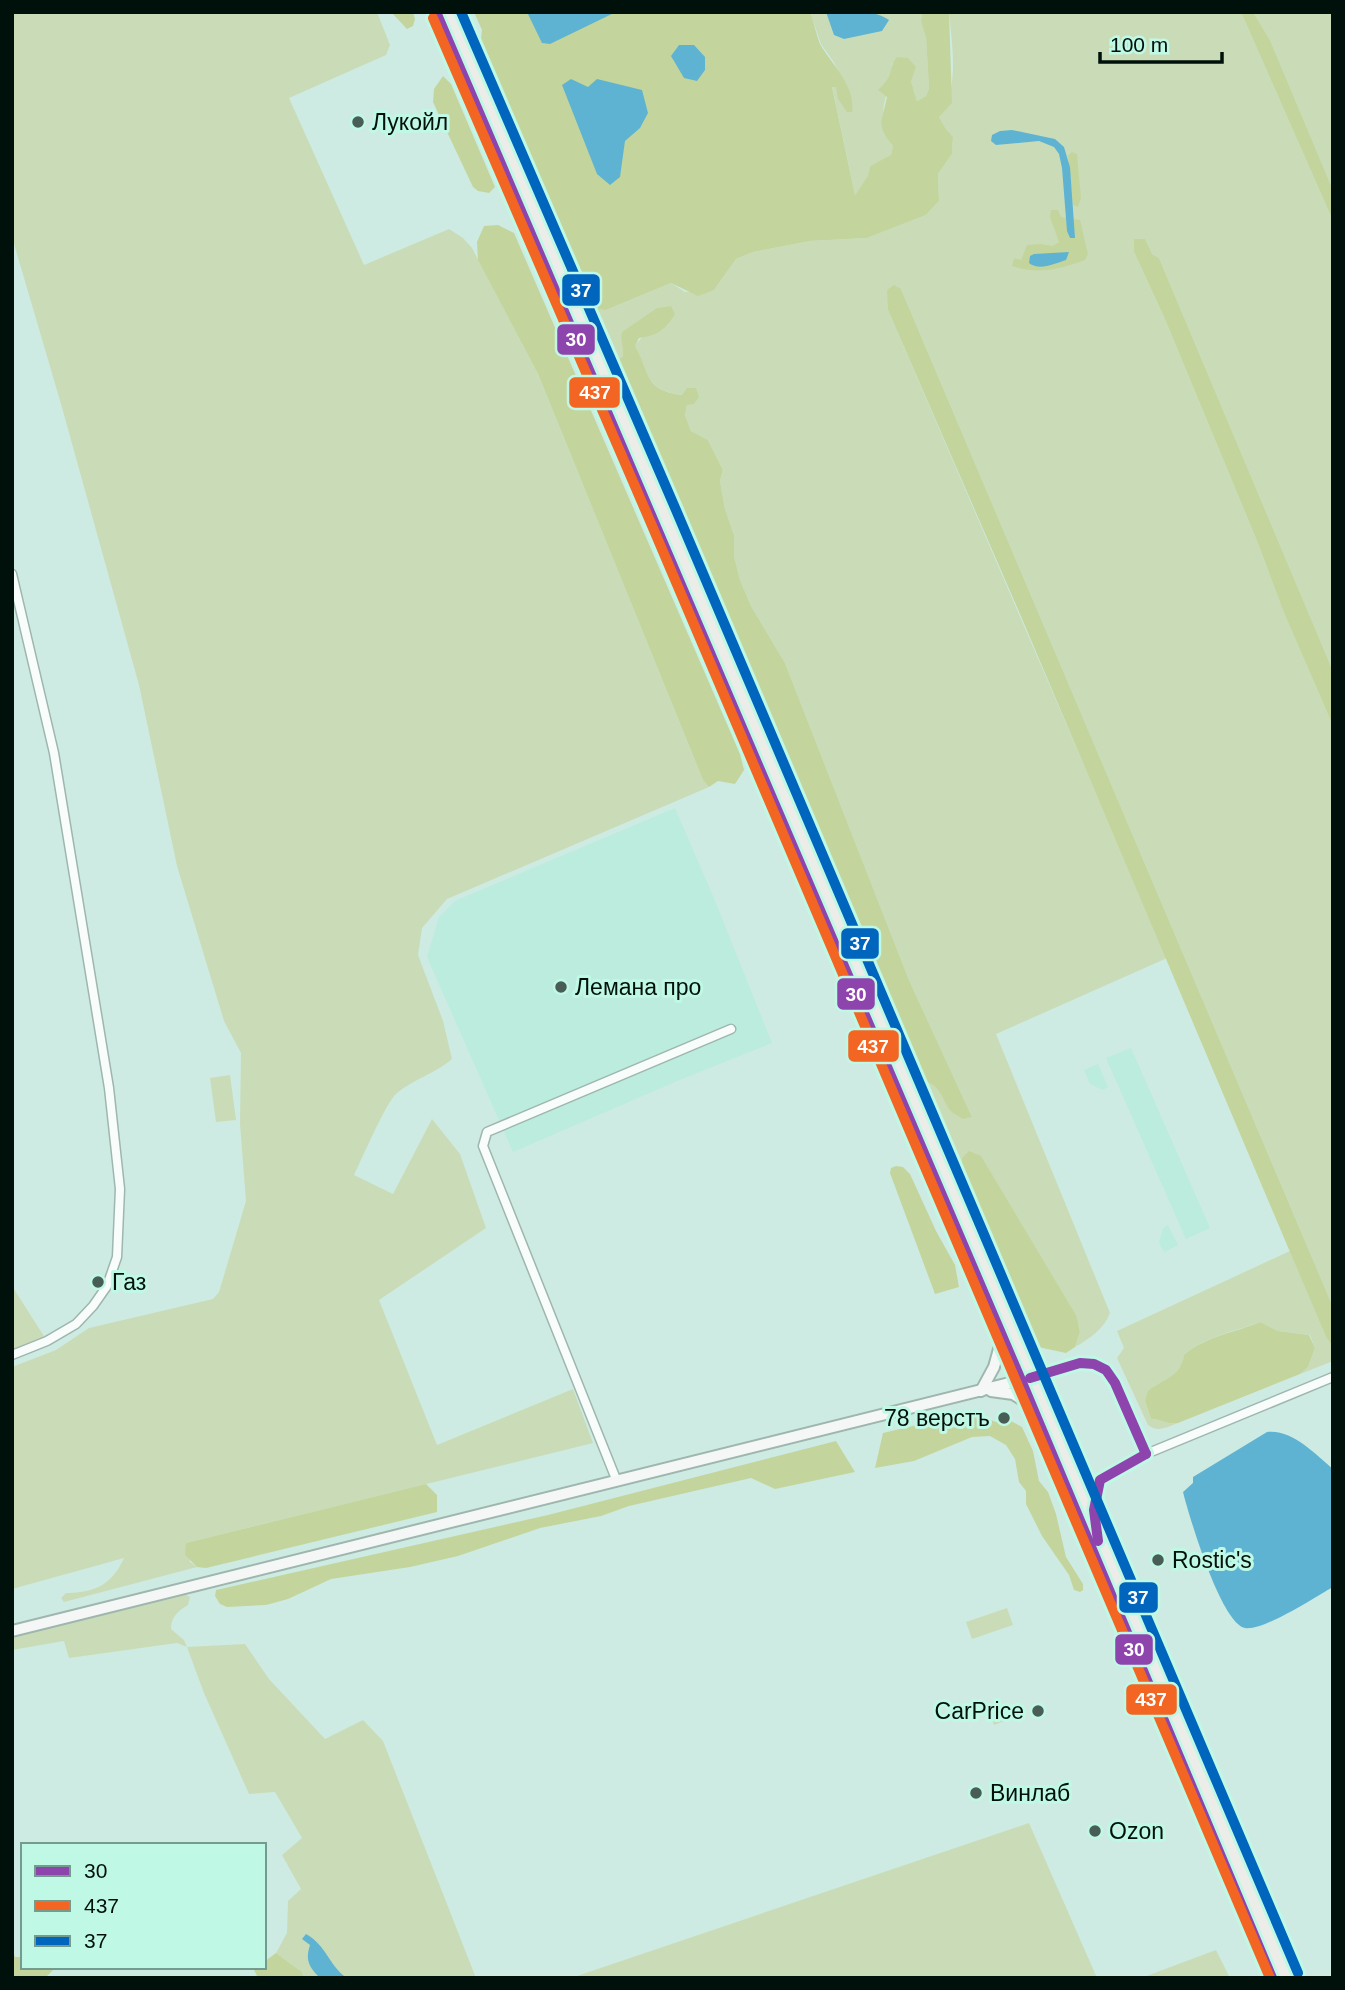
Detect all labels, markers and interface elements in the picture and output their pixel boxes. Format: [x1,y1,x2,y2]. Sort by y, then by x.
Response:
scale bar [1100,21,1222,65]
text: 100 m [1110,33,1168,56]
place label: Лукойл [372,109,448,135]
marker: Лукойл [350,114,366,130]
line badge: 37 [561,273,601,307]
text: 37 [570,280,592,301]
line badge: 30 [556,323,596,356]
text: 30 [565,329,587,350]
line badge: 437 [568,376,621,409]
text: 437 [579,382,611,403]
line badge: 37 [840,927,880,960]
text: 37 [849,933,871,954]
place label: Лемана про [575,974,701,1000]
line badge: 30 [836,977,876,1011]
marker: Лемана про [553,979,569,995]
text: 30 [845,984,867,1005]
line badge: 437 [847,1029,900,1063]
text: 437 [857,1036,889,1057]
place label: Газ [112,1269,146,1295]
marker: Газ [90,1274,106,1290]
place label: 78 верстъ [884,1405,990,1431]
marker: 78 верстъ [996,1410,1012,1426]
place label: Rostic's [1172,1547,1252,1573]
marker: Rostic's [1150,1552,1166,1568]
line badge: 37 [1118,1581,1159,1614]
text: 37 [1127,1587,1149,1608]
line badge: 30 [1114,1633,1154,1666]
text: 30 [1123,1639,1145,1660]
line badge: 437 [1125,1683,1178,1716]
text: 437 [1135,1689,1167,1710]
place label: CarPrice [935,1698,1024,1724]
marker: CarPrice [1030,1703,1046,1719]
place label: Винлаб [990,1780,1070,1806]
marker: Винлаб [968,1785,984,1801]
place label: Ozon [1109,1818,1164,1844]
marker: Ozon [1087,1823,1103,1839]
legend [21,1843,266,1969]
text: 30 [84,1859,107,1882]
text: 437 [84,1894,119,1917]
text: 37 [84,1929,107,1952]

